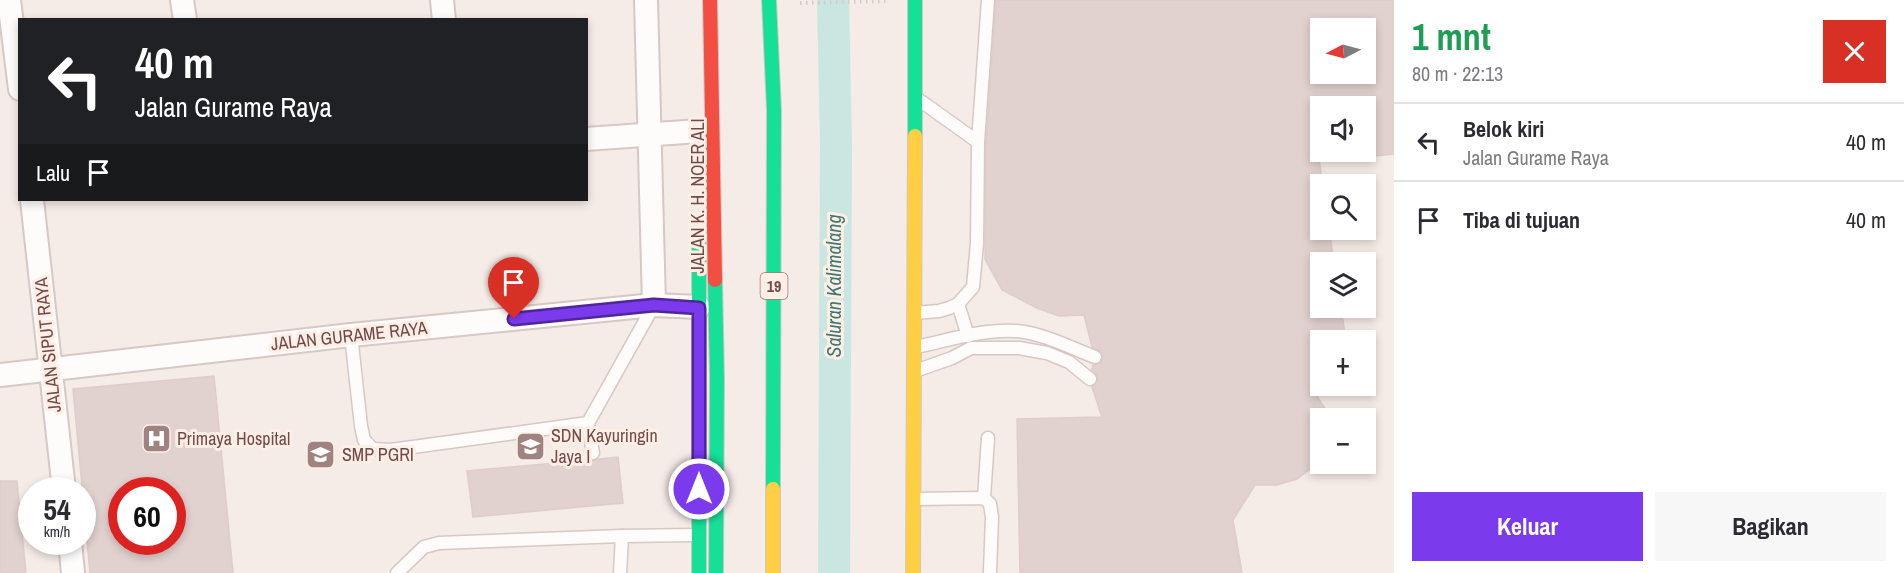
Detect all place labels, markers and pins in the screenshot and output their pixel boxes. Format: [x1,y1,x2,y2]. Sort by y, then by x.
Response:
pin [488,257,539,319]
hospital icon: Primaya Hospital [140,423,172,455]
place label: SDN Kayuringin Jaya I [551,423,658,469]
place label: Primaya Hospital [177,426,290,451]
school or university icon: SDN Kayuringin Jaya I [514,430,546,462]
school or university icon: SMP PGRI [305,439,337,471]
place label: SMP PGRI [342,442,414,467]

